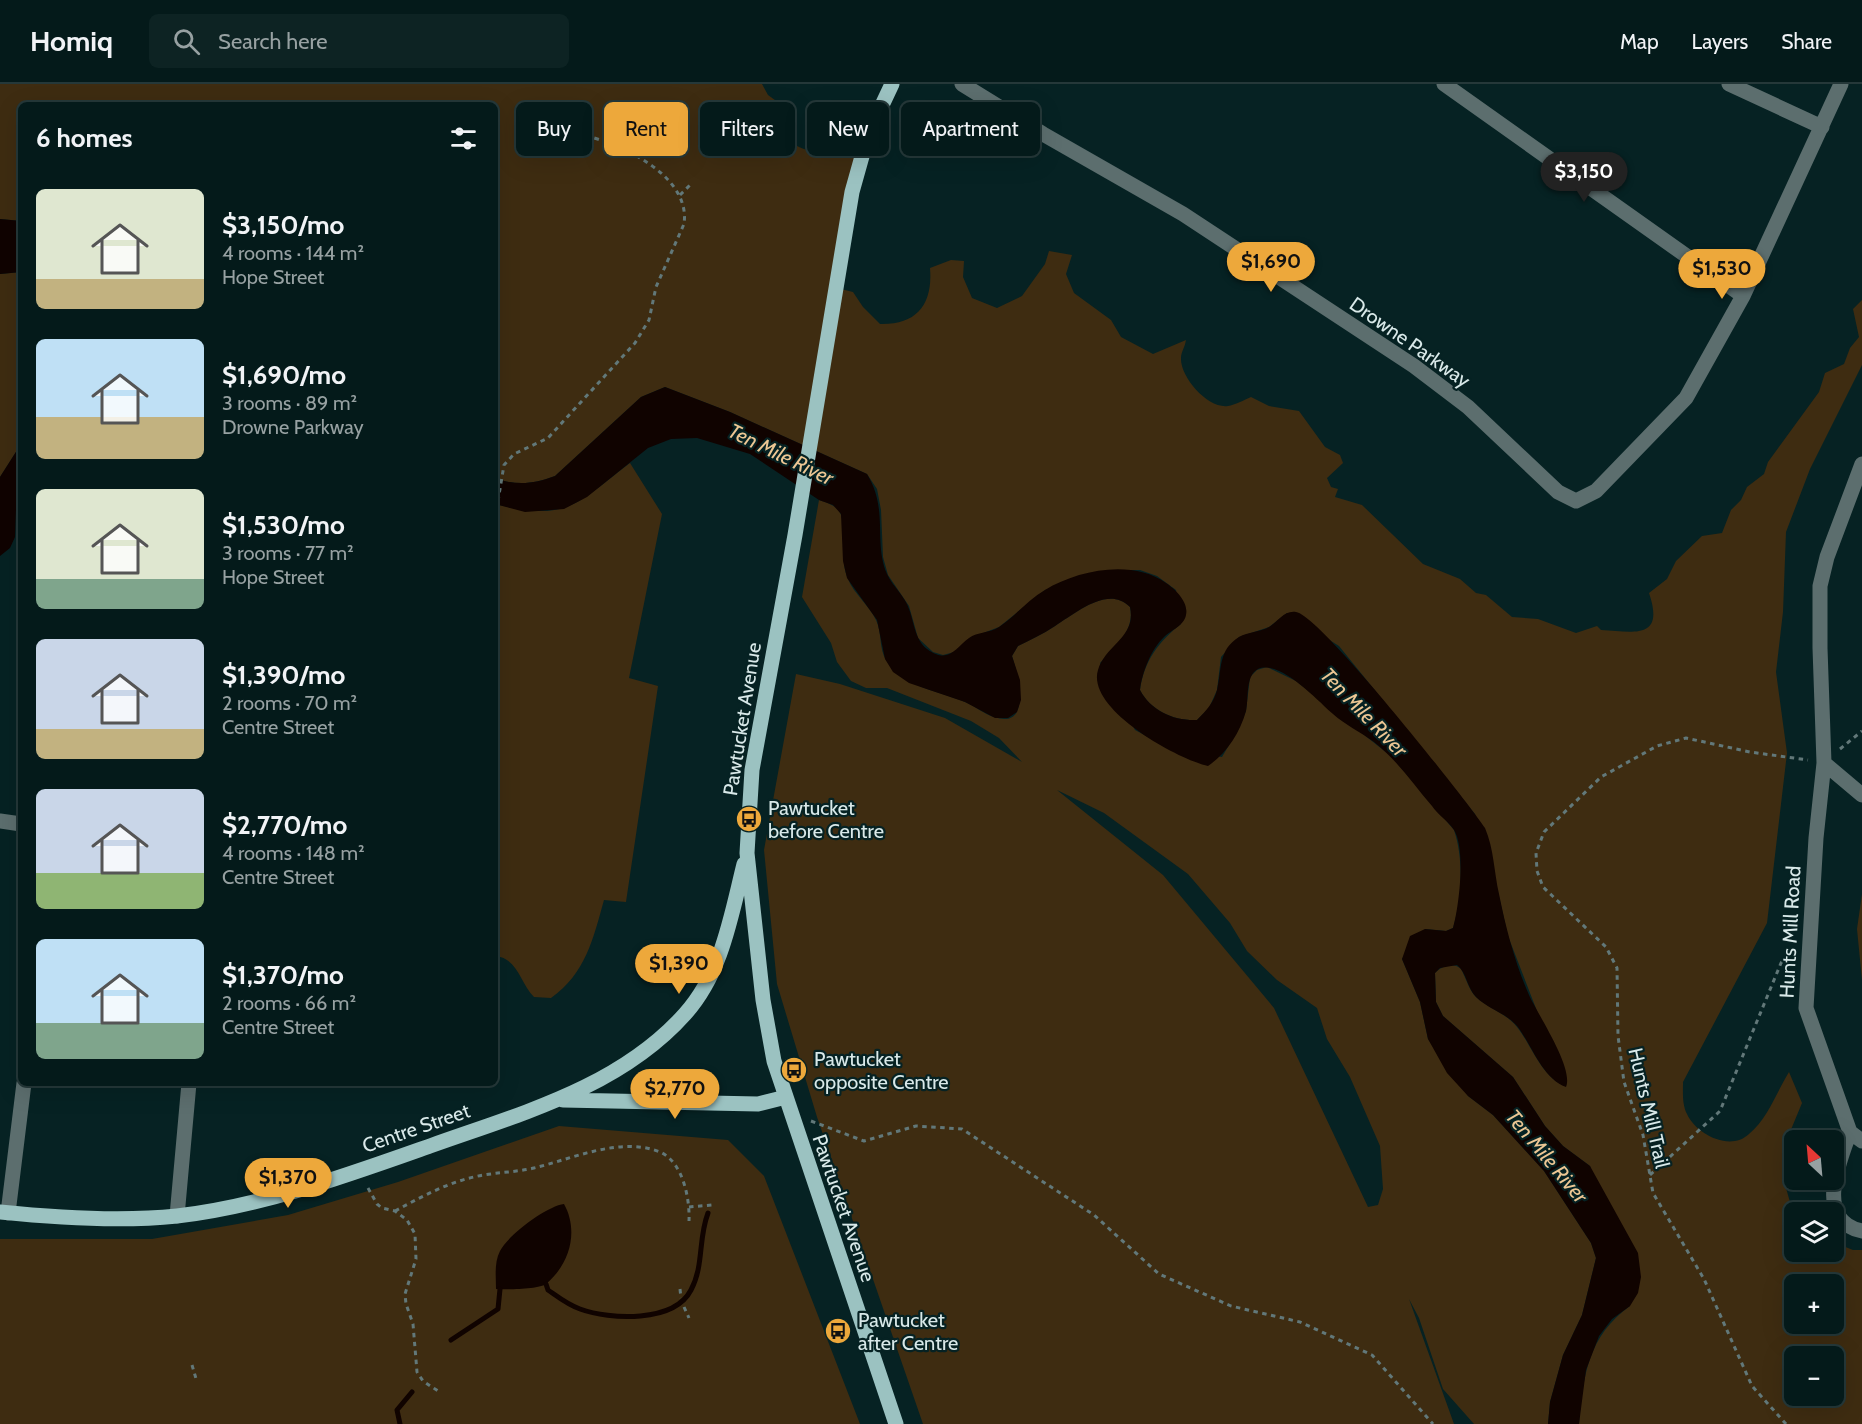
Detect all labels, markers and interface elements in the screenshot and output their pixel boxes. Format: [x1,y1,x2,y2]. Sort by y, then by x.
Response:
search box [149,14,569,68]
text: Homiq [30,24,113,58]
icon: search [170,25,203,58]
text: Search here [218,28,327,55]
text: Map [1620,29,1659,54]
text: Layers [1692,29,1748,54]
text: Share [1781,29,1832,54]
chip: Buy [516,102,592,156]
chip: Rent [604,102,688,156]
chip: Filters [700,102,795,156]
chip: New [807,102,889,156]
chip: Apartment [901,102,1040,156]
text: 6 homes [36,122,133,154]
icon: filters [447,122,480,155]
pin: $3,150 [1535,152,1633,203]
text: $3,150 [1555,159,1613,183]
text: $3,150/mo [222,209,344,241]
icon: home [84,213,156,285]
text: 4 rooms · 144 m² [222,241,364,265]
pin: $1,690 [1222,242,1320,293]
text: $1,690 [1241,249,1301,273]
pin: $1,530 [1673,249,1771,300]
text: $1,530 [1692,256,1752,280]
text: Hope Street [222,265,324,289]
street label: Drowne Parkway [1345,292,1475,392]
text: $1,690/mo [222,359,346,391]
icon: home [84,363,156,435]
text: 3 rooms · 89 m² [222,391,357,415]
text: Drowne Parkway [222,415,364,439]
water label: Ten Mile River [724,418,839,491]
text: $1,530/mo [222,509,345,541]
icon: home [84,513,156,585]
text: 3 rooms · 77 m² [222,541,354,565]
text: Hope Street [222,565,324,589]
street label: Pawtucket Avenue [718,641,766,797]
text: $1,390/mo [222,659,345,691]
water label: Ten Mile River [1315,662,1414,763]
icon: home [84,663,156,735]
text: 2 rooms · 70 m² [222,691,357,715]
text: Centre Street [222,715,334,739]
place label: Pawtucket before Centre [768,796,884,843]
bus stop icon: Pawtucket before Centre [734,804,764,834]
text: $2,770/mo [222,809,347,841]
icon: home [84,813,156,885]
text: 4 rooms · 148 m² [222,841,365,865]
text: Centre Street [222,865,334,889]
street label: Hunts Mill Road [1775,865,1805,999]
pin: $1,390 [630,944,728,995]
text: $1,390 [649,951,709,975]
text: $1,370/mo [222,959,344,991]
icon: home [84,963,156,1035]
text: 2 rooms · 66 m² [222,991,356,1015]
text: Centre Street [222,1015,334,1039]
street label: Hunts Mill Trail [1623,1045,1675,1171]
place label: Pawtucket opposite Centre [814,1047,949,1094]
bus stop icon: Pawtucket opposite Centre [779,1055,809,1085]
pin: $2,770 [626,1069,724,1120]
text: $2,770 [644,1076,706,1100]
street label: Centre Street [359,1098,473,1158]
water label: Ten Mile River [1501,1104,1594,1209]
north arrow [1784,1130,1844,1190]
map controls [1784,1130,1844,1406]
street label: Pawtucket Avenue [807,1131,881,1285]
pin: $1,370 [239,1158,337,1209]
text: $1,370 [259,1165,317,1189]
button: layers [1784,1202,1844,1262]
button: + [1784,1274,1844,1334]
place label: Pawtucket after Centre [858,1308,958,1355]
bus stop icon: Pawtucket after Centre [823,1316,853,1346]
button: − [1784,1346,1844,1406]

